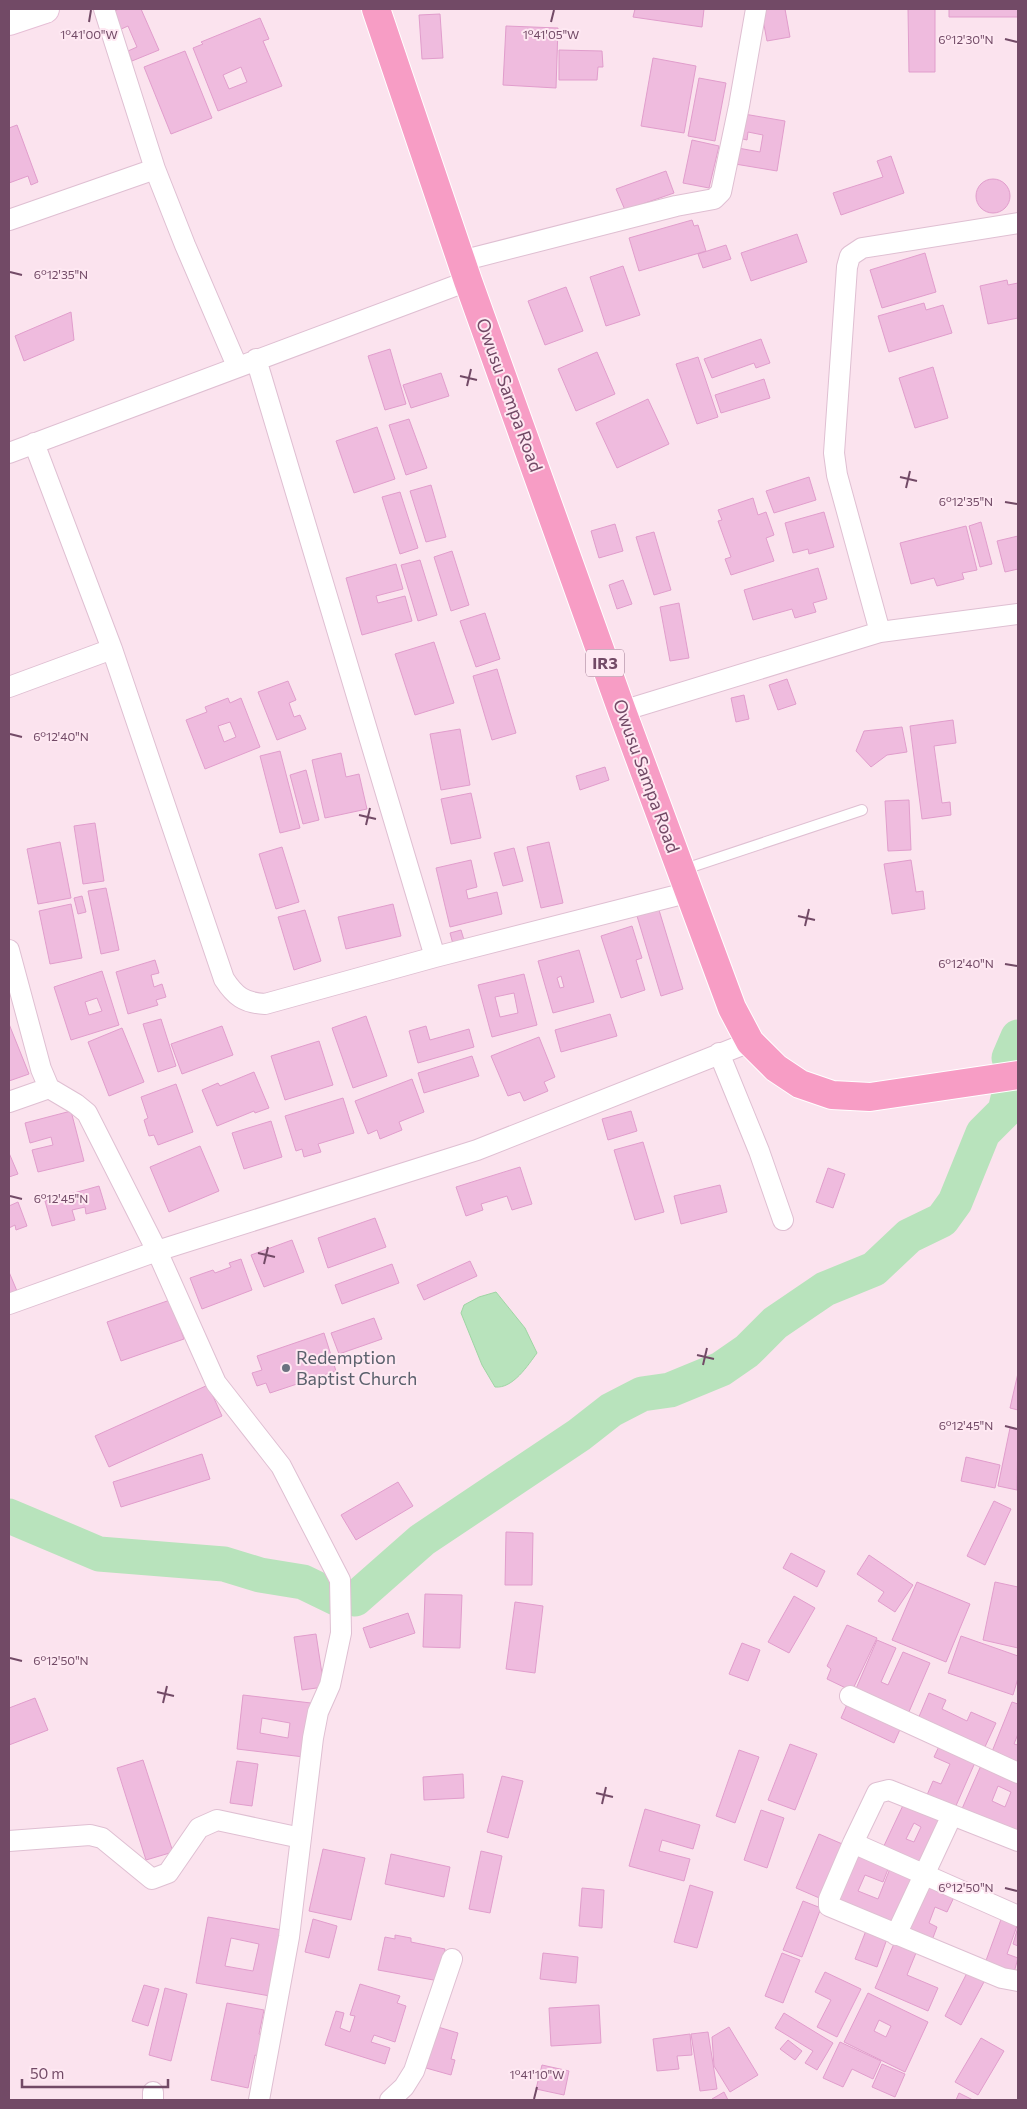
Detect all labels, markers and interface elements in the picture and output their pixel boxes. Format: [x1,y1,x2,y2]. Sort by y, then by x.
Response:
text: 1°41'00"W [60,27,118,41]
text: 1°41'05"W [523,27,579,41]
text: 6°12'30"N [938,32,994,46]
text: 6°12'35"N [34,267,88,281]
street label: Owusu Sampa Road [472,315,548,475]
text: 6°12'35"N [939,494,993,508]
road number: IR3 [586,650,624,676]
street label: Owusu Sampa Road [609,696,685,856]
text: 6°12'40"N [33,729,89,743]
text: 6°12'40"N [938,956,994,970]
text: 6°12'45"N [34,1191,88,1205]
place label: Redemption Baptist Church [296,1346,417,1389]
marker: Redemption Baptist Church [280,1362,292,1374]
text: 6°12'45"N [939,1418,993,1432]
text: 6°12'50"N [33,1653,89,1667]
text: 6°12'50"N [938,1880,994,1894]
scale bar [22,2056,169,2088]
text: 50 m [30,2064,64,2082]
text: 1°41'10"W [510,2067,564,2081]

